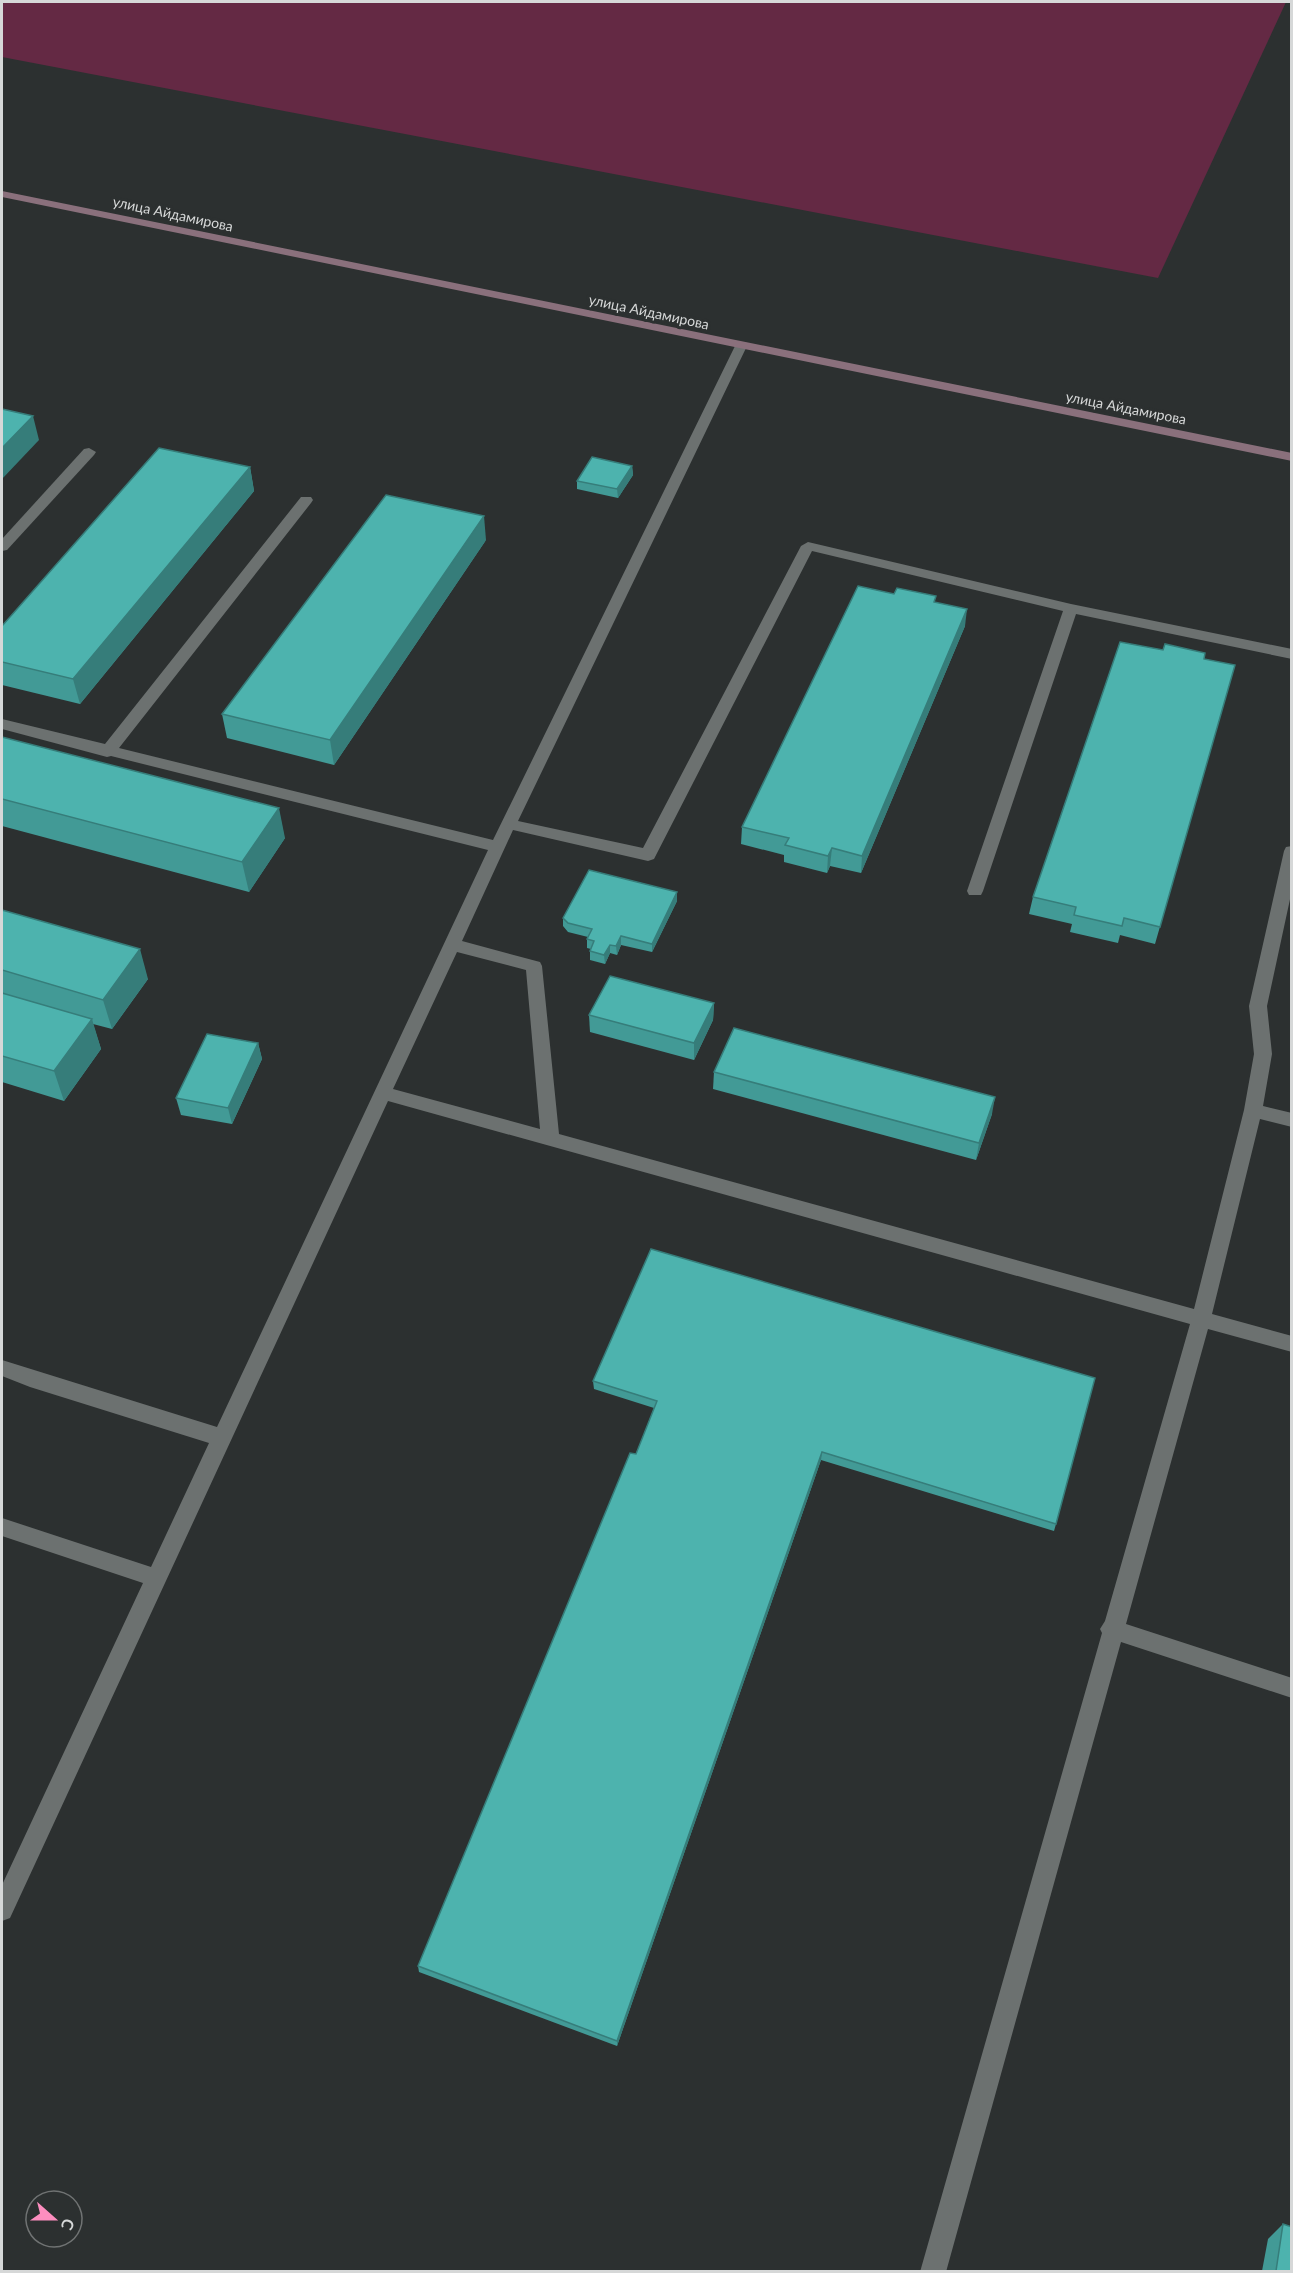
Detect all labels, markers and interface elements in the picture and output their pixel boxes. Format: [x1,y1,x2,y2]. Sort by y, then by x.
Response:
street label: улица Айдамирова [111,192,235,235]
street label: улица Айдамирова [587,290,711,333]
street label: улица Айдамирова [1064,387,1188,428]
north arrow [24,2189,84,2249]
text: С [58,2216,79,2233]

